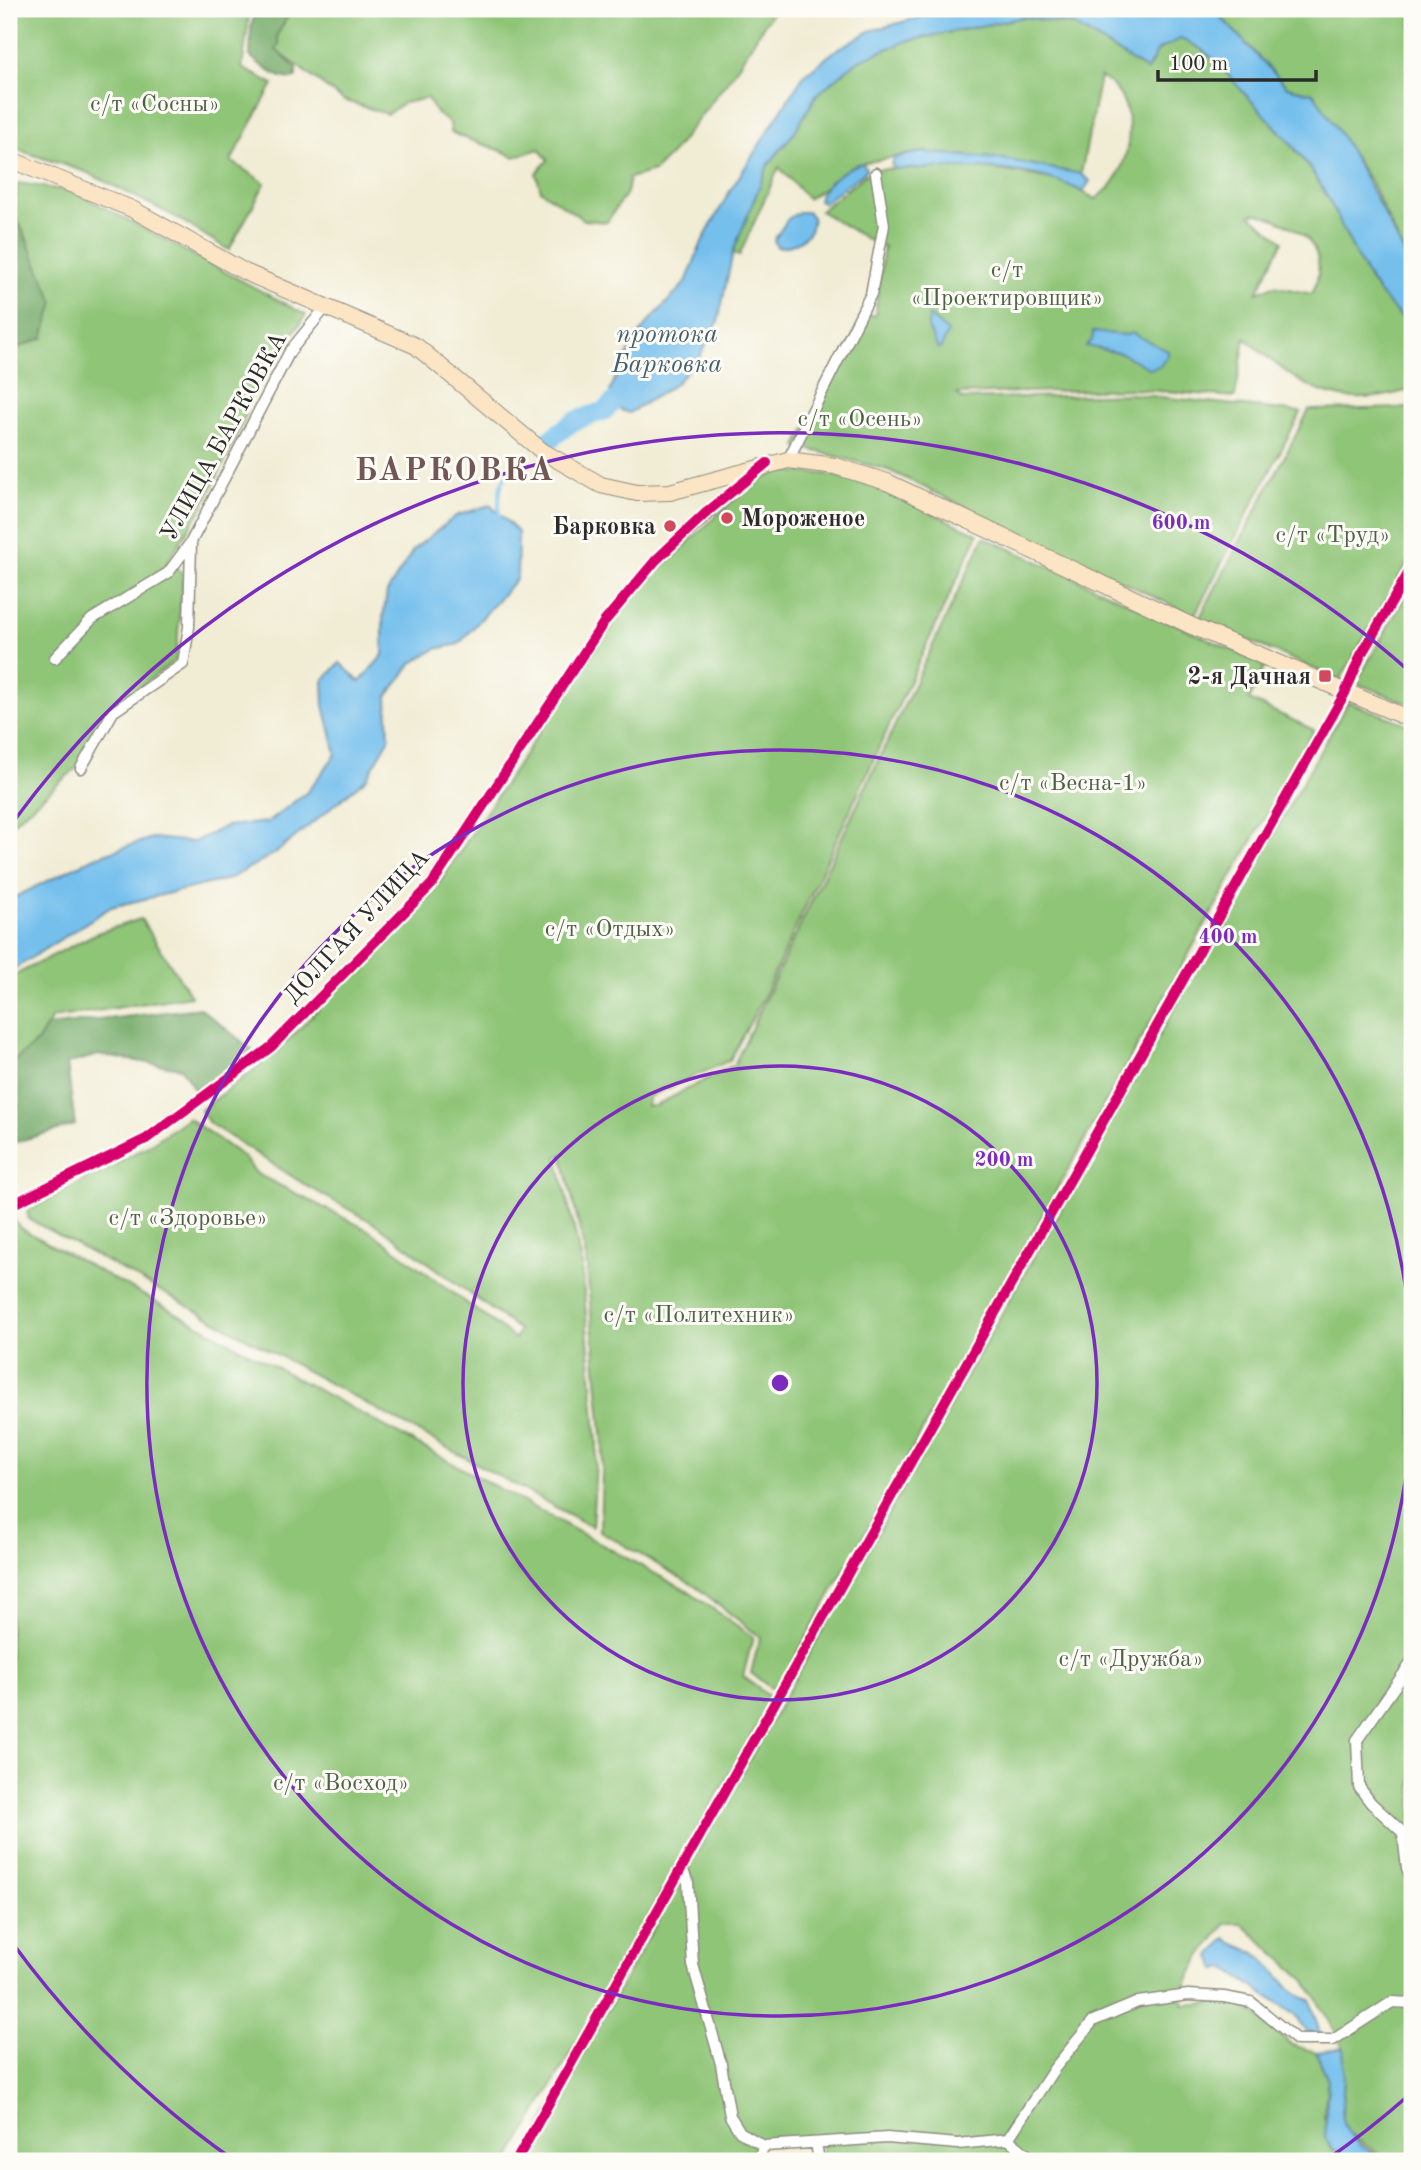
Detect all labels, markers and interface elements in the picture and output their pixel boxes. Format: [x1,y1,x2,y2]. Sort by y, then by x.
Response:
scale bar [1158,38,1316,82]
text: 100 m [1169,54,1228,75]
park label: с/т «Сосны» [90,93,220,117]
park label: с/т «Проектировщик» [911,259,1103,311]
water label: протока Барковка [611,322,722,378]
street label: УЛИЦА БАРКОВКА [157,329,292,545]
park label: с/т «Осень» [798,408,923,432]
district label: БАРКОВКА [355,456,555,488]
place label: Мороженое [741,508,865,532]
marker: Мороженое [719,510,735,526]
text: 600 m [1151,513,1211,534]
place label: Барковка [552,516,656,540]
marker: Барковка [662,518,678,534]
park label: с/т «Труд» [1276,524,1390,548]
place label: 2-я Дачная [1188,666,1311,690]
marker: 2-я Дачная [1317,668,1333,684]
park label: с/т «Весна-1» [999,772,1147,796]
street label: ДОЛГАЯ УЛИЦА [280,846,435,1009]
park label: с/т «Отдых» [545,918,675,942]
text: 400 m [1198,927,1258,948]
text: 200 m [974,1150,1034,1171]
park label: с/т «Здоровье» [108,1207,268,1231]
park label: с/т «Политехник» [603,1304,795,1328]
centre of rings [768,1371,792,1395]
park label: с/т «Дружба» [1059,1648,1203,1672]
park label: с/т «Восход» [273,1772,409,1796]

